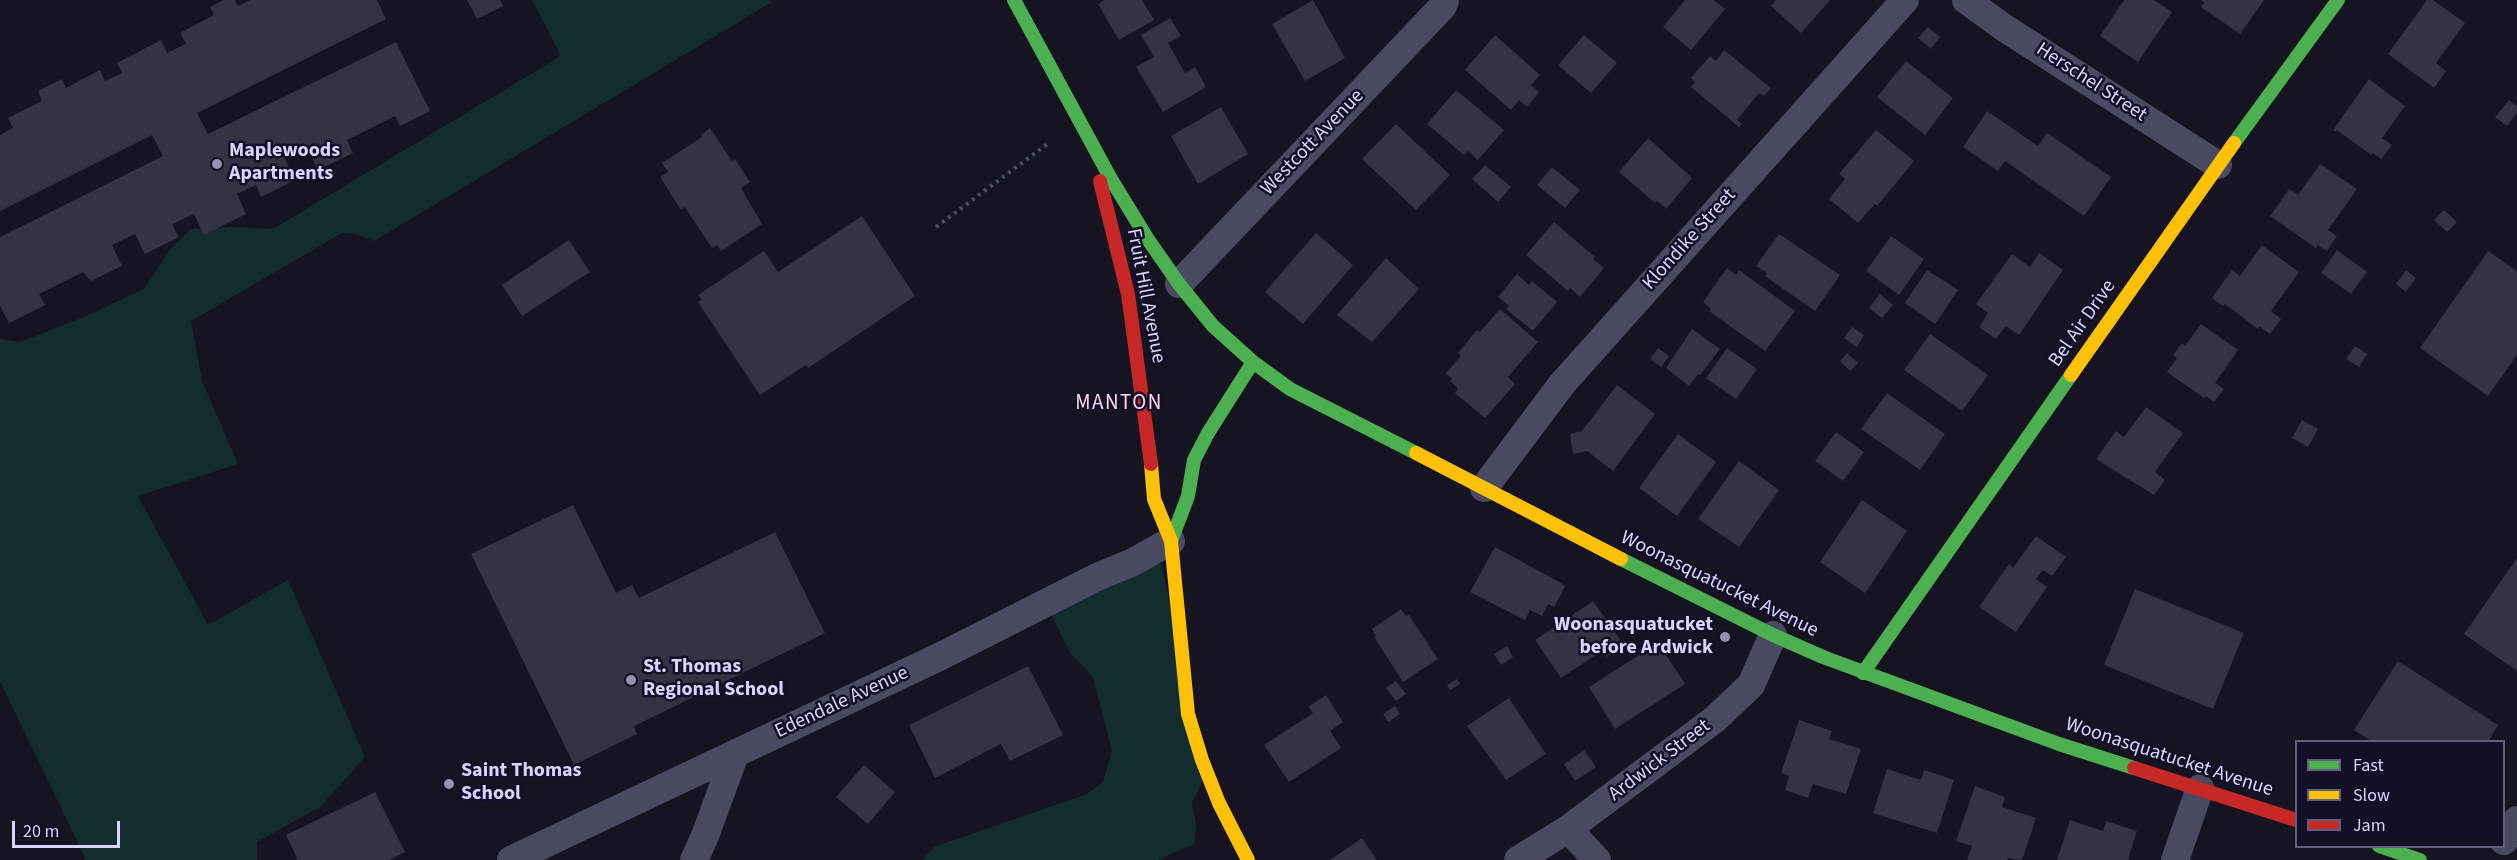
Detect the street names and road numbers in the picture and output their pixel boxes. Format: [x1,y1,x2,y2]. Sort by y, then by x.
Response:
street label: Herschel Street [2031,38,2151,128]
street label: Westcott Avenue [1256,85,1370,201]
street label: Klondike Street [1638,184,1742,296]
street label: Fruit Hill Avenue [1120,227,1170,365]
street label: Bel Air Drive [2044,276,2122,372]
street label: Woonasquatucket Avenue [1616,527,1822,643]
street label: Edendale Avenue [772,662,912,744]
street label: Woonasquatucket Avenue [2062,713,2276,803]
street label: Ardwick Street [1604,715,1716,807]

